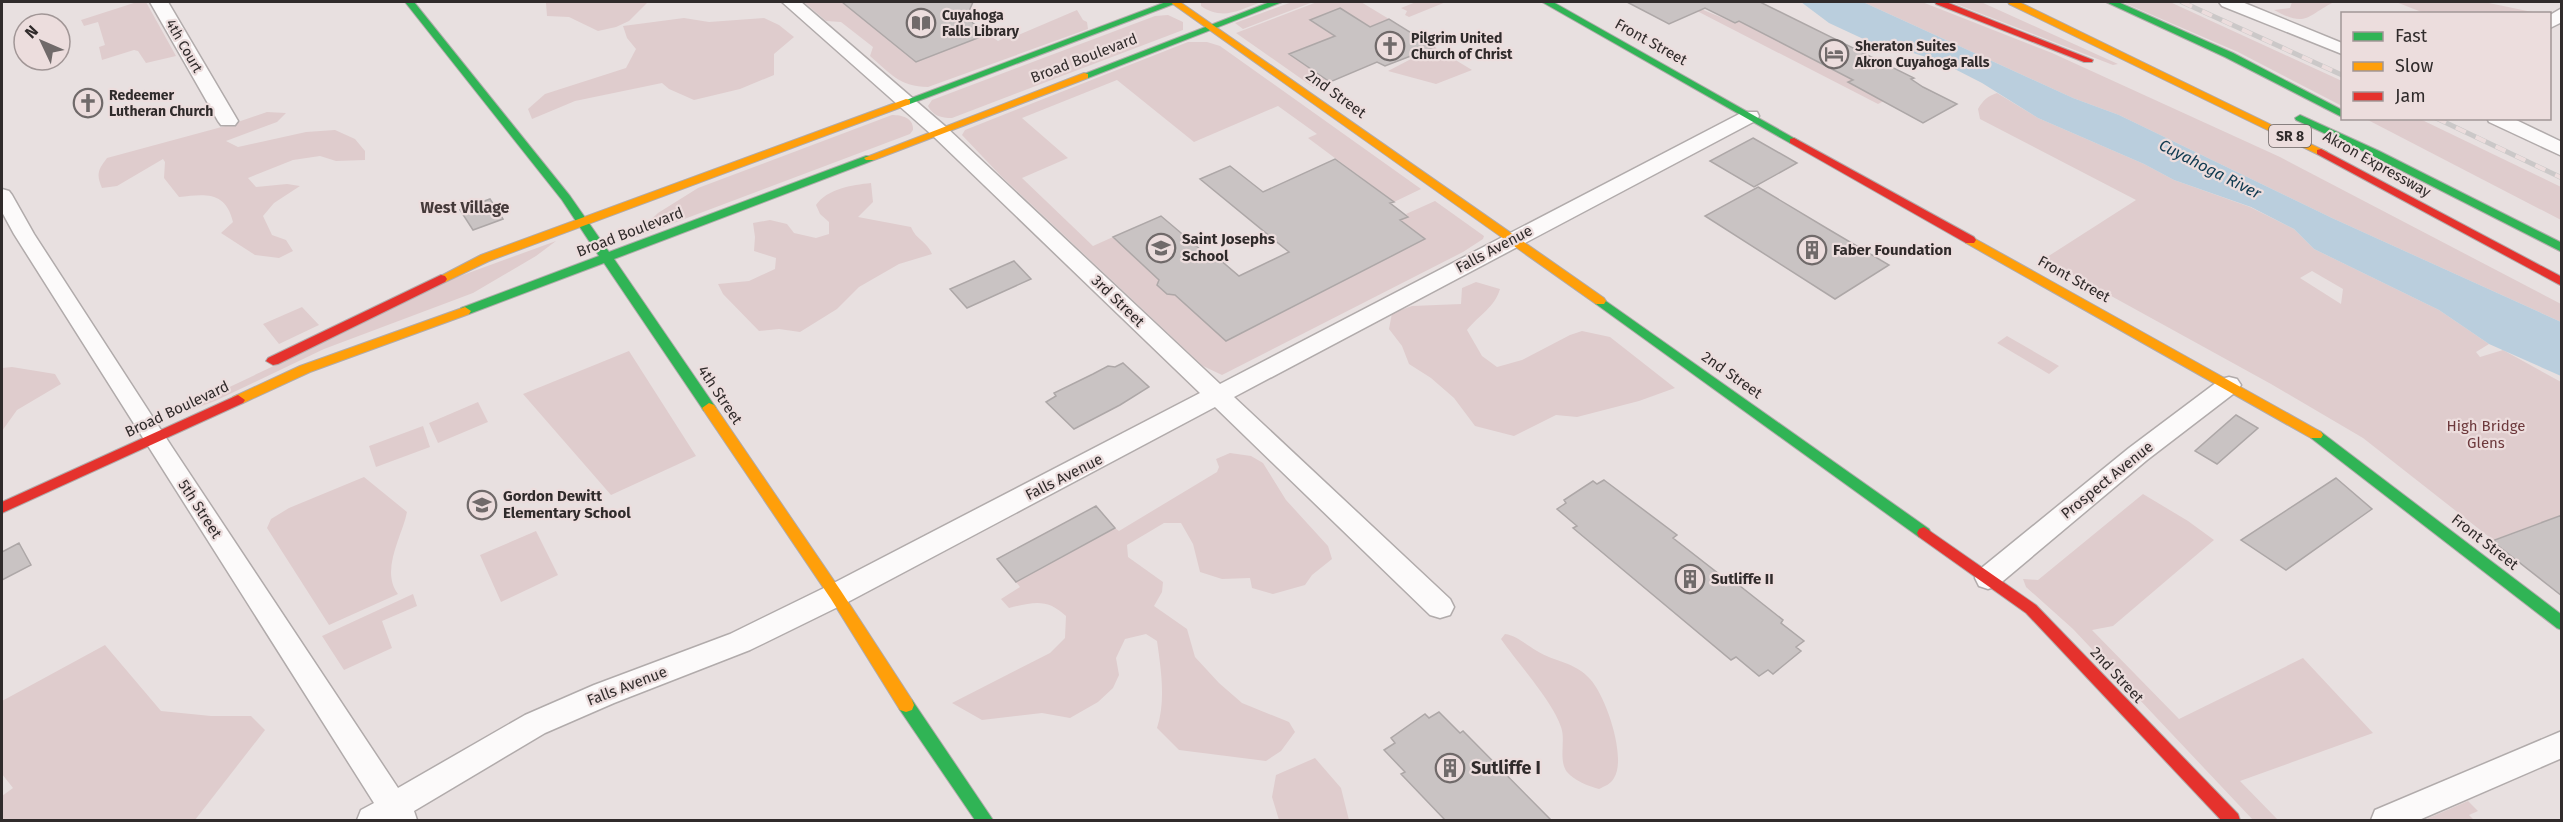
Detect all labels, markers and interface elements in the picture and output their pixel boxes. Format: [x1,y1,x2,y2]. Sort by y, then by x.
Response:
library icon: Cuyahoga Falls Library [905,7,937,39]
place label: Cuyahoga Falls Library [942,7,1020,40]
north arrow [12,12,72,72]
legend [2341,12,2551,120]
street label: Front Street [1612,15,1691,69]
street label: 4th Court [162,16,207,77]
text: N [21,22,42,42]
text: Fast [2395,25,2428,47]
street label: Broad Boulevard [1028,29,1140,87]
church icon: Pilgrim United Church of Christ [1374,30,1406,62]
place label: Pilgrim United Church of Christ [1411,30,1513,63]
hotel icon: Sheraton Suites Akron Cuyahoga Falls [1818,38,1850,70]
place label: Sheraton Suites Akron Cuyahoga Falls [1854,38,1990,71]
text: Slow [2395,55,2434,77]
street label: 2nd Street [1302,66,1370,122]
text: Jam [2395,85,2426,107]
church icon: Redeemer Lutheran Church [72,87,104,119]
place label: Redeemer Lutheran Church [109,87,213,120]
road number: SR 8 [2269,125,2311,147]
street label: Akron Expressway [2320,127,2435,201]
water label: Cuyahoga River [2156,135,2265,203]
district label: West Village [421,198,510,217]
street label: Broad Boulevard [574,203,686,261]
street label: Falls Avenue [1453,221,1535,277]
place label: Saint Josephs School [1182,230,1275,265]
school or university icon: Saint Josephs School [1145,232,1177,264]
building icon: Faber Foundation [1796,234,1828,266]
place label: Faber Foundation [1833,241,1952,259]
street label: Front Street [2035,252,2114,306]
street label: 3rd Street [1088,271,1149,331]
street label: 2nd Street [1698,348,1766,403]
street label: 4th Street [694,362,746,428]
street label: Broad Boulevard [122,377,232,441]
park label: High Bridge Glens [2447,417,2525,452]
street label: Prospect Avenue [2057,437,2157,523]
street label: Falls Avenue [1022,450,1106,504]
street label: 5th Street [174,476,226,542]
place label: Gordon Dewitt Elementary School [503,487,631,522]
school or university icon: Gordon Dewitt Elementary School [466,489,498,521]
street label: Front Street [2448,510,2522,574]
building icon: Sutliffe II [1674,563,1706,595]
place label: Sutliffe II [1711,570,1774,588]
street label: 2nd Street [2087,643,2148,707]
street label: Falls Avenue [585,663,669,709]
building icon: Sutliffe I [1434,752,1466,784]
place label: Sutliffe I [1471,757,1541,779]

